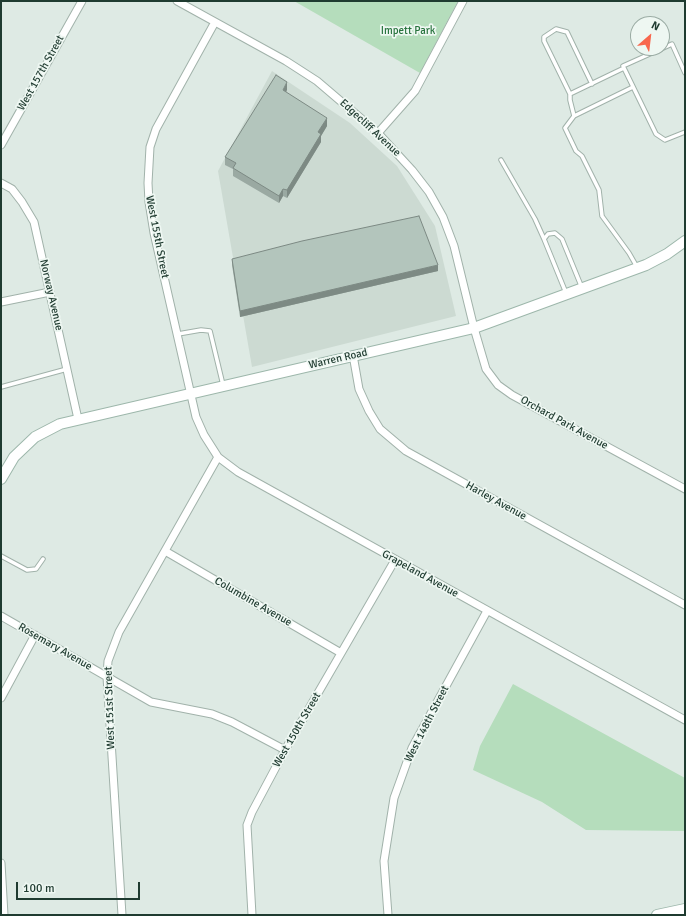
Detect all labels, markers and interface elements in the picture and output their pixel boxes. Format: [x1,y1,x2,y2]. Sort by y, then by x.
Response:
north arrow [630,16,670,56]
text: N [649,18,662,33]
park label: Impett Park [381,24,435,38]
street label: West 157th Street [15,33,67,113]
street label: Edgecliff Avenue [337,96,403,160]
street label: West 155th Street [142,194,172,280]
street label: Norway Avenue [36,258,66,332]
street label: Warren Road [307,346,369,372]
street label: Orchard Park Avenue [518,393,610,453]
street label: Harley Avenue [463,479,529,523]
street label: Grapeland Avenue [379,548,461,600]
street label: Columbine Avenue [212,574,294,630]
street label: Rosemary Avenue [16,620,94,674]
street label: West 151st Street [102,666,118,750]
street label: West 148th Street [402,683,452,765]
street label: West 150th Street [270,690,324,770]
scale bar [18,874,142,900]
text: 100 m [23,881,55,896]

